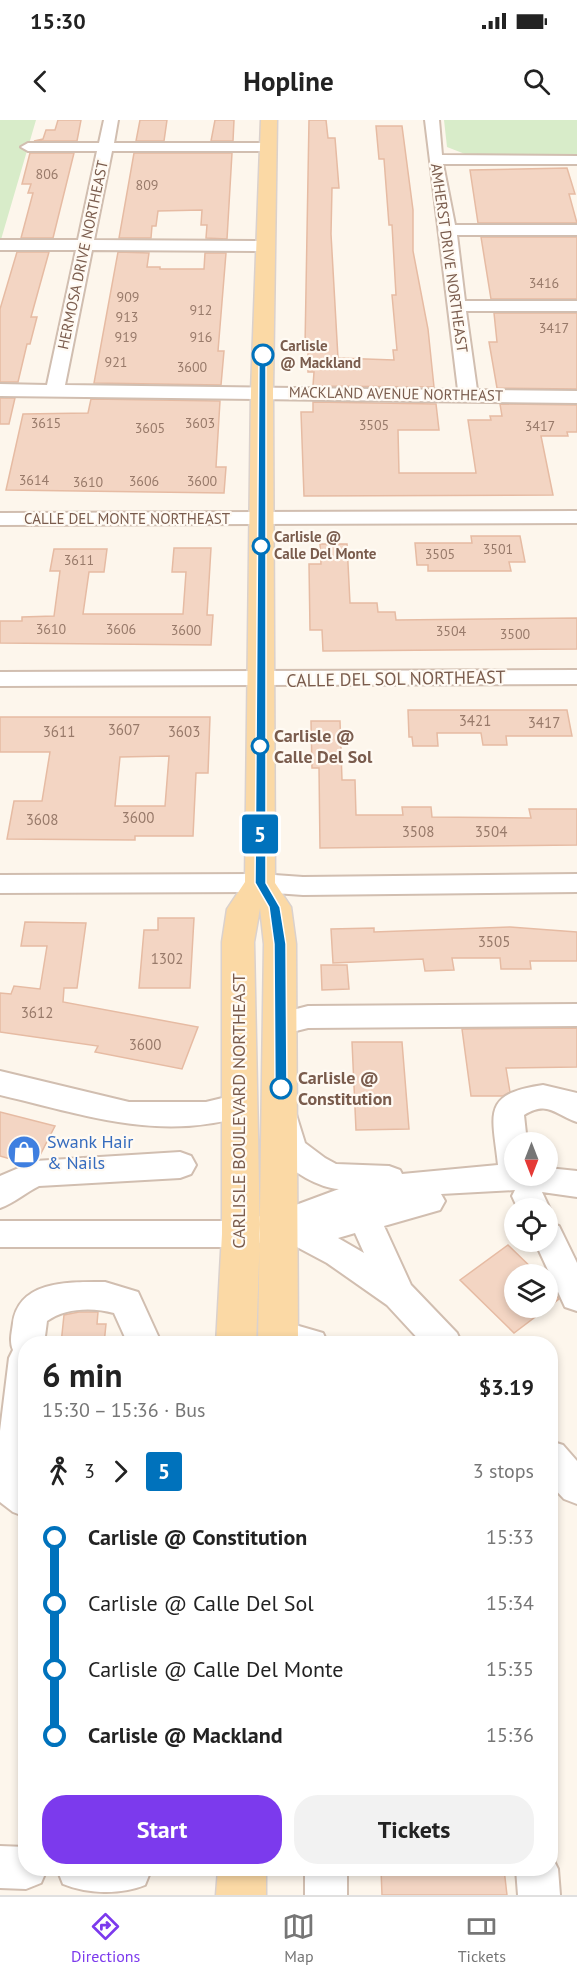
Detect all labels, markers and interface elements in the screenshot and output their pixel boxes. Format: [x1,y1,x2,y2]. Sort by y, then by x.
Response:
text: 15:30 [30,7,86,35]
text: Hopline [243,64,334,98]
icon: back [24,65,57,98]
icon: search [520,65,553,98]
street label: HERMOSA DRIVE NORTHEAST [53,158,112,351]
street label: AMHERST DRIVE NORTHEAST [427,162,472,354]
house number: 806 [36,165,58,183]
house number: 809 [136,176,158,194]
house number: 3416 [529,274,559,292]
house number: 909 [117,288,139,306]
house number: 912 [190,301,212,319]
house number: 913 [116,308,138,326]
house number: 3417 [539,319,569,337]
house number: 919 [115,328,137,346]
house number: 916 [190,328,212,346]
place label: Carlisle @ Mackland [280,336,361,372]
marker: Carlisle @ Mackland [252,344,274,366]
house number: 921 [105,353,127,371]
house number: 3600 [177,358,208,376]
street label: MACKLAND AVENUE NORTHEAST [289,382,504,405]
house number: 3615 [31,414,61,432]
house number: 3603 [185,414,215,432]
house number: 3505 [359,416,389,434]
house number: 3417 [525,417,555,435]
house number: 3605 [135,419,165,437]
house number: 3614 [19,471,50,489]
house number: 3606 [129,472,159,490]
house number: 3600 [187,472,218,490]
house number: 3610 [73,473,104,491]
street label: CALLE DEL MONTE NORTHEAST [24,509,231,528]
place label: Carlisle @ Calle Del Monte [274,527,377,563]
marker: Carlisle @ Calle Del Monte [252,537,270,555]
house number: 3501 [483,540,513,558]
house number: 3505 [425,545,455,563]
house number: 3611 [64,551,94,569]
house number: 3610 [36,620,67,638]
house number: 3606 [106,620,136,638]
house number: 3600 [171,621,202,639]
house number: 3504 [436,622,467,640]
house number: 3500 [500,625,531,643]
street label: CALLE DEL SOL NORTHEAST [286,665,506,692]
house number: 3421 [459,711,491,730]
house number: 3417 [528,713,560,732]
house number: 3607 [108,720,140,739]
house number: 3611 [43,722,75,741]
house number: 3603 [168,722,200,741]
place label: Carlisle @ Calle Del Sol [274,724,373,768]
marker: Carlisle @ Calle Del Sol [251,737,269,755]
house number: 3600 [122,808,154,827]
house number: 3608 [26,810,58,829]
line badge: 5 [240,814,280,854]
text: 5 [254,821,266,848]
house number: 3508 [402,822,434,841]
house number: 3504 [475,822,507,841]
house number: 3505 [478,932,510,951]
house number: 1302 [151,949,183,968]
street label: CARLISLE BOULEVARD NORTHEAST [227,973,250,1249]
house number: 3612 [21,1003,53,1022]
house number: 3600 [129,1035,161,1054]
place label: Carlisle @ Constitution [298,1066,392,1110]
marker: Carlisle @ Constitution [270,1077,292,1099]
place label: Swank Hair & Nails [47,1130,133,1174]
north arrow [504,1132,558,1186]
map controls [504,1132,558,1318]
shop icon: Swank Hair & Nails [6,1134,42,1170]
button: locate [504,1198,558,1252]
button: layers [504,1264,558,1318]
text: 6 min [42,1353,123,1396]
text: $3.19 [479,1373,534,1401]
text: 15:30 – 15:36 · Bus [42,1397,206,1423]
icon: walk [42,1455,75,1488]
icon: forward [104,1455,137,1488]
text: 3 [84,1458,95,1484]
text: 5 [158,1458,170,1485]
text: 3 stops [473,1458,534,1484]
text: Carlisle @ Constitution [88,1523,307,1551]
text: 15:33 [486,1524,534,1550]
text: Carlisle @ Calle Del Sol [88,1589,314,1617]
text: 15:34 [486,1590,534,1616]
text: Carlisle @ Calle Del Monte [88,1655,343,1683]
text: 15:35 [486,1656,534,1682]
text: Carlisle @ Mackland [88,1721,283,1749]
text: 15:36 [486,1722,534,1748]
button: Start [42,1795,282,1864]
button: Tickets [294,1795,534,1864]
tab: Directions [71,1910,140,1966]
tab: Map [282,1910,315,1966]
tab: Tickets [458,1910,506,1966]

